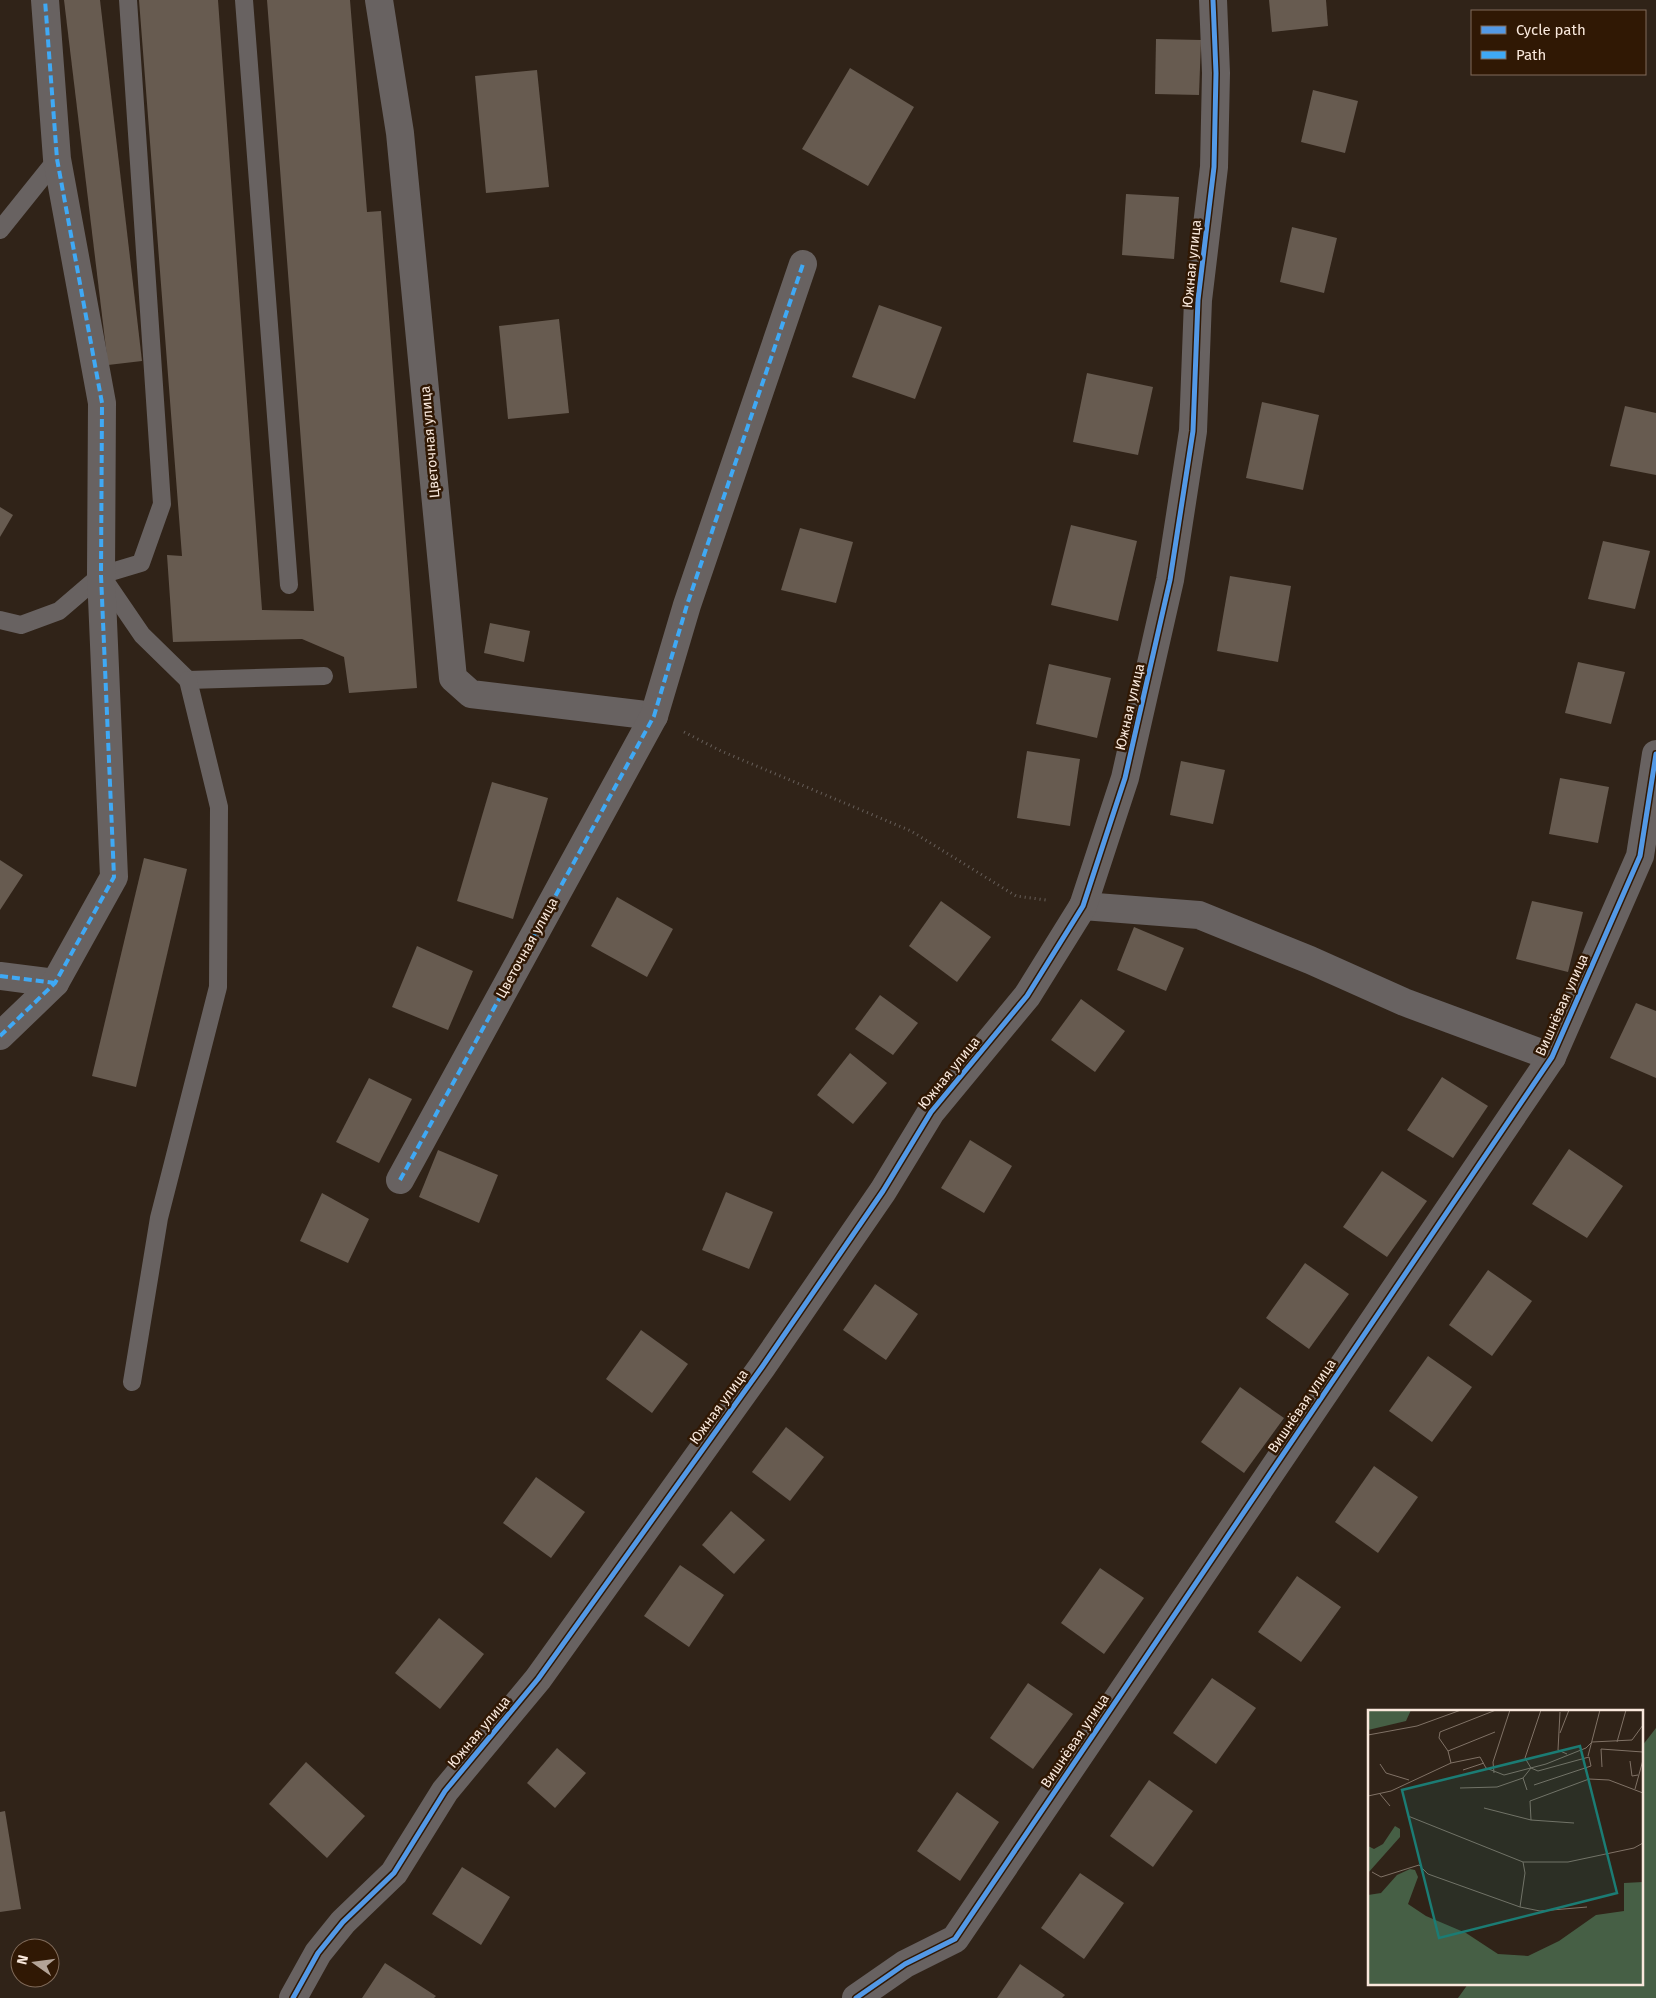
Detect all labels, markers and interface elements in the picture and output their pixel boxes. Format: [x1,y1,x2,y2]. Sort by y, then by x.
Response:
legend [1471,10,1646,75]
text: Cycle path [1516,21,1586,39]
text: Path [1516,46,1546,64]
street label: Южная улица [1179,219,1205,309]
street label: Цветочная улица [417,385,443,499]
street label: Южная улица [1112,662,1148,752]
street label: Цветочная улица [492,895,562,1001]
street label: Вишнёвая улица [1532,951,1592,1059]
street label: Южная улица [914,1033,984,1113]
street label: Вишнёвая улица [1264,1356,1340,1456]
street label: Южная улица [686,1366,752,1448]
street label: Вишнёвая улица [1037,1691,1113,1791]
street label: Южная улица [444,1693,514,1771]
inset map [1368,1710,1644,1986]
north arrow [10,1938,60,1988]
text: N [13,1953,32,1967]

